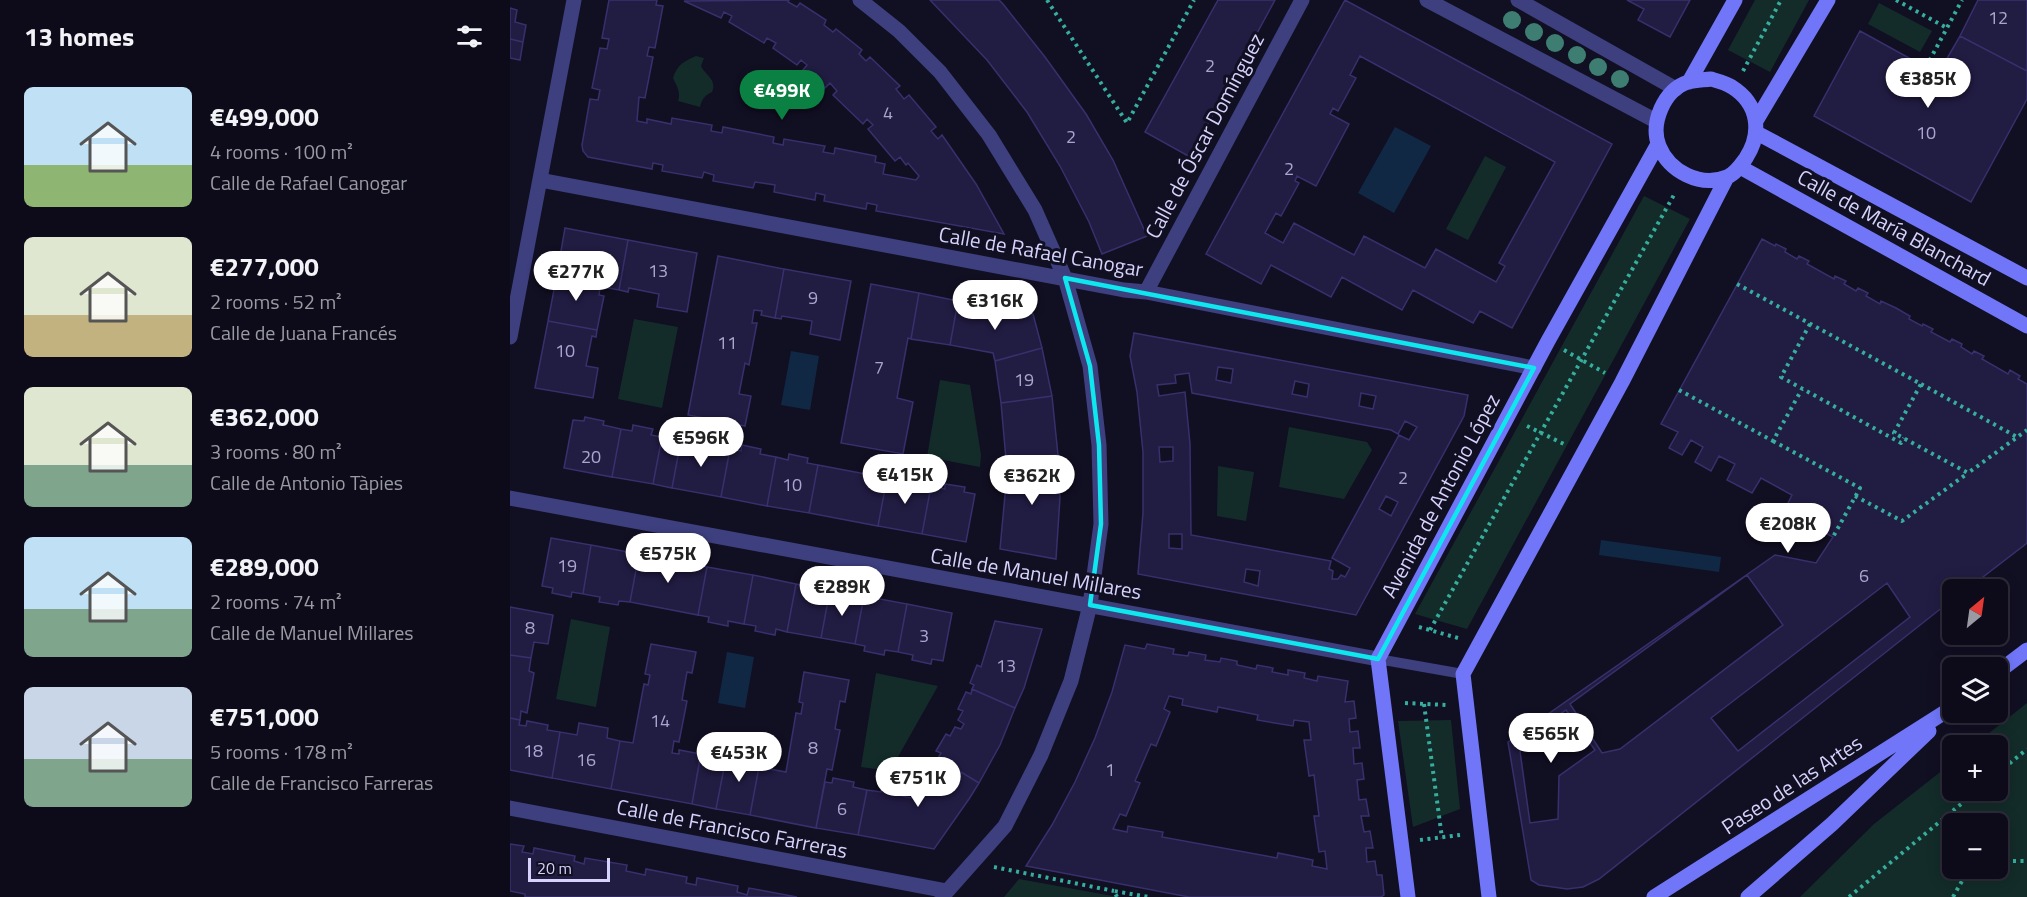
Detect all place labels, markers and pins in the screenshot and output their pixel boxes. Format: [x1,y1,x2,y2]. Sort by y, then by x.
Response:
pin: €385K [1886,58,1970,109]
pin: €499K [740,70,824,121]
pin: €277K [534,251,618,302]
pin: €316K [953,280,1037,331]
pin: €596K [659,417,743,468]
pin: €415K [863,454,947,505]
pin: €362K [990,455,1074,506]
pin: €208K [1746,503,1830,554]
pin: €575K [626,533,710,584]
pin: €289K [800,566,884,617]
pin: €565K [1509,713,1593,764]
pin: €453K [697,732,781,783]
pin: €751K [876,757,960,808]

